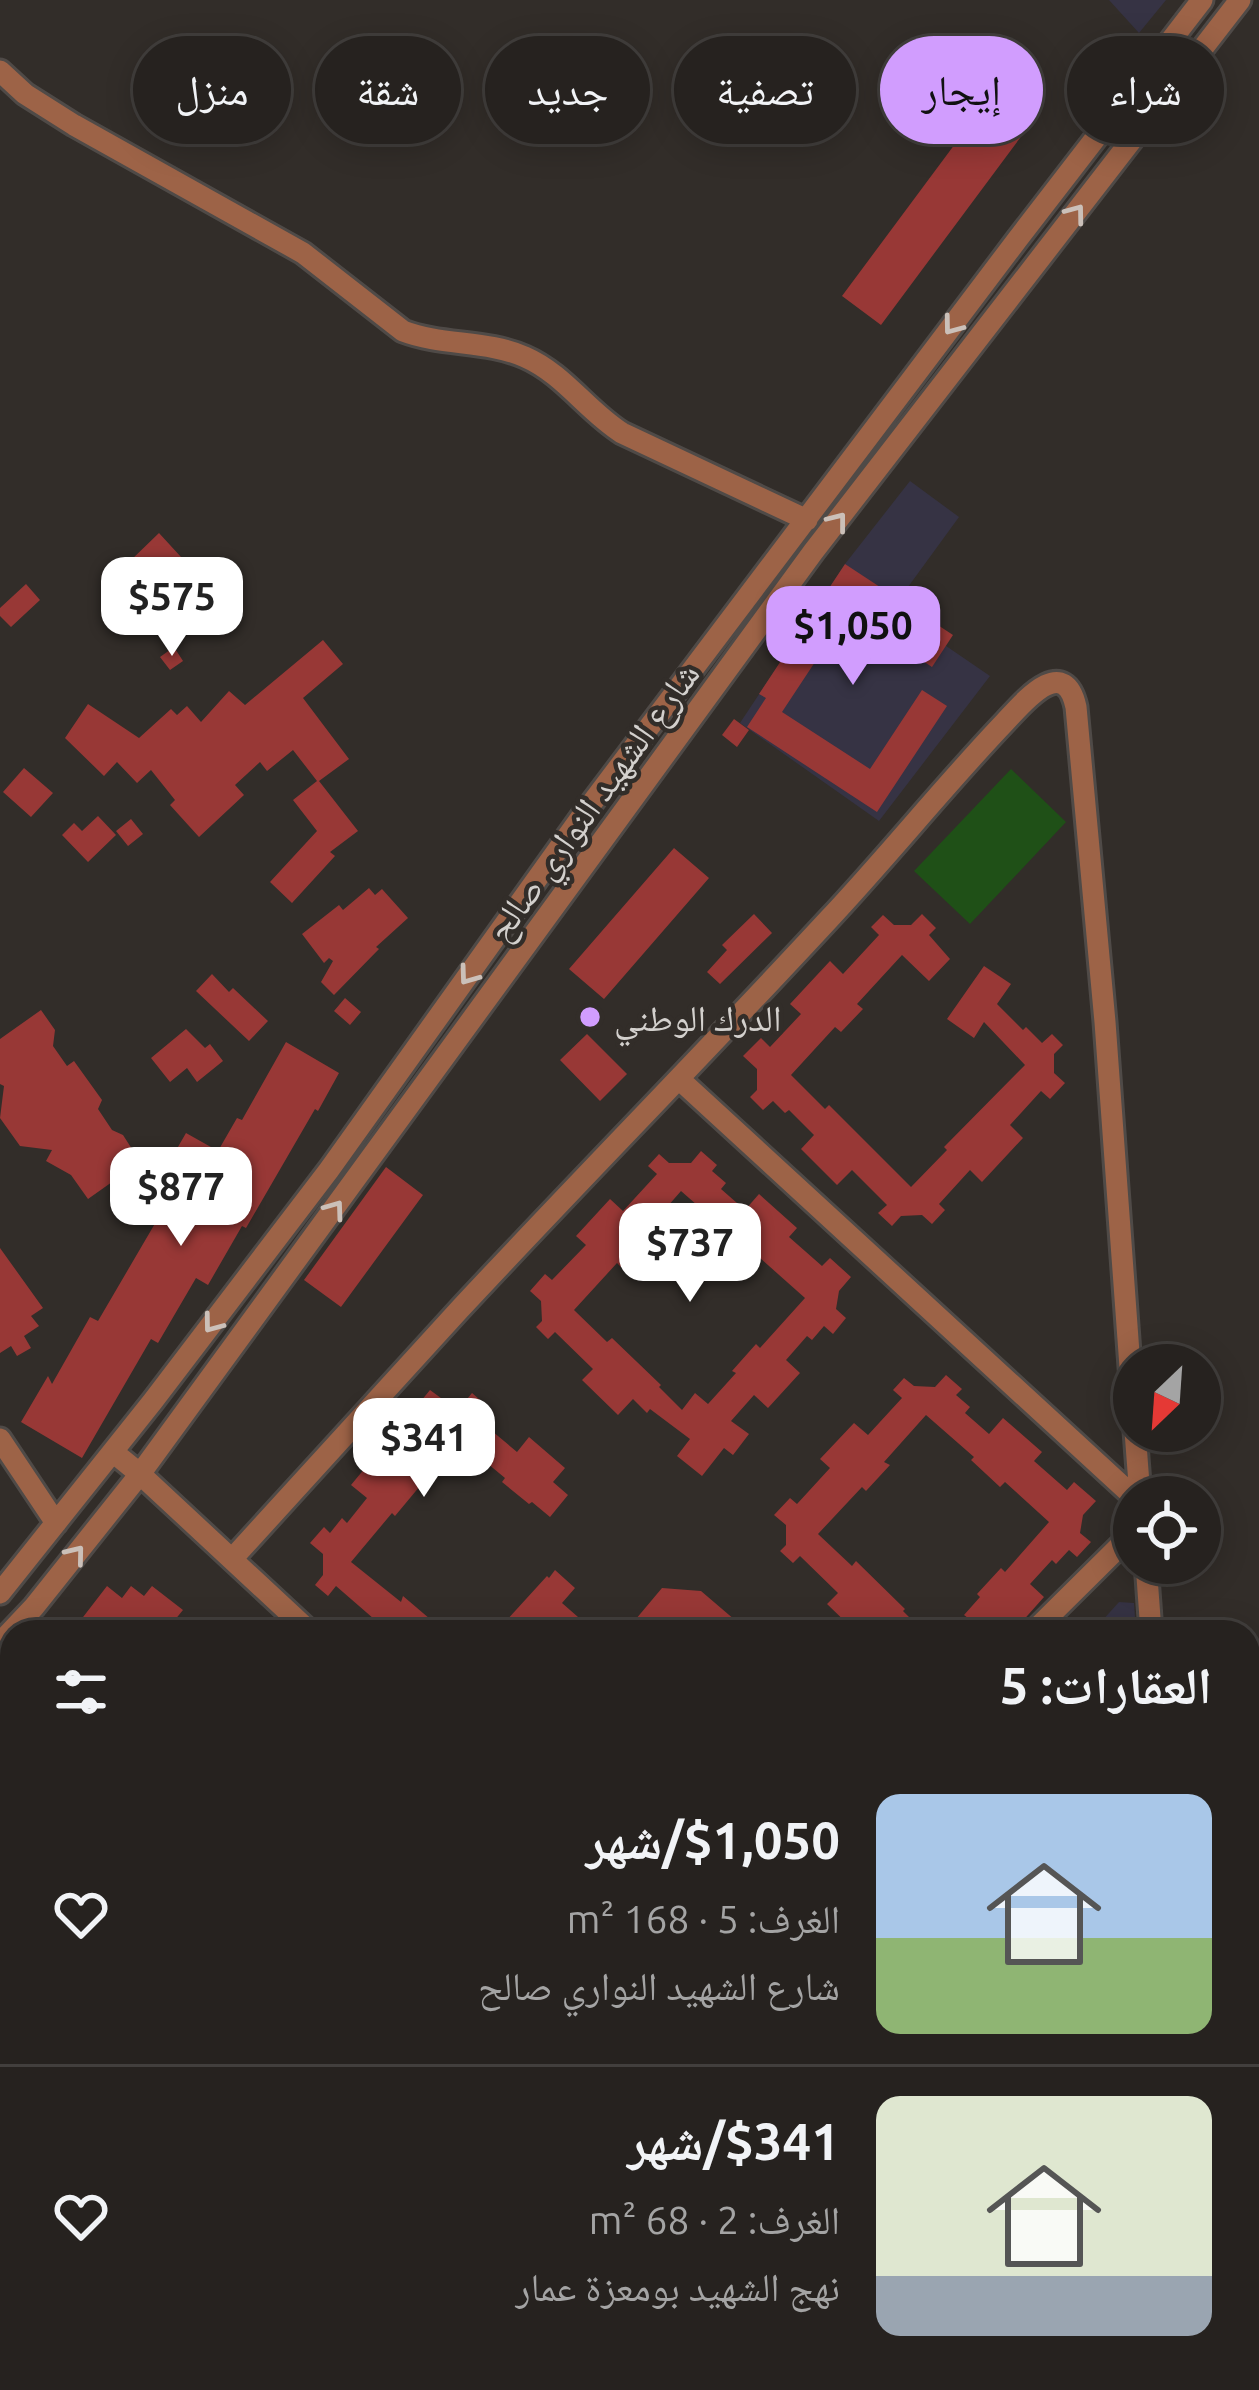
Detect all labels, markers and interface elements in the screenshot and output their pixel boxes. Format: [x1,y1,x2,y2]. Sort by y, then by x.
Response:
chip: منزل [133,36,291,144]
chip: شقة [315,36,461,144]
chip: جديد [485,36,650,144]
chip: تصفية [674,36,856,144]
chip: إيجار [880,36,1043,144]
chip: شراء [1067,36,1224,144]
one-way arrow [1062,204,1084,226]
one-way arrow [945,313,966,335]
one-way arrow [824,512,845,534]
pin: $575 [101,557,243,659]
text: $575 [128,574,216,617]
pin: $1,050 [755,586,951,688]
text: $1,050 [793,603,913,646]
street label: شارع الشهيد النواري صالح [477,654,714,954]
one-way arrow [460,962,482,984]
place label: الدرك الوطني [614,997,782,1047]
marker: الدرك الوطني [577,1004,603,1030]
pin: $877 [110,1147,252,1249]
text: $877 [137,1164,225,1207]
one-way arrow [320,1201,342,1222]
pin: $737 [619,1203,761,1305]
text: $737 [646,1220,734,1263]
one-way arrow [205,1310,226,1332]
north arrow [1113,1344,1221,1452]
map controls [1113,1344,1221,1584]
pin: $341 [353,1398,495,1500]
text: $341 [380,1415,468,1458]
button: locate [1113,1476,1221,1584]
one-way arrow [62,1546,83,1568]
text: العقارات: 5 [1000,1656,1212,1714]
icon: filters [48,1659,114,1725]
text: $1,050/شهر [586,1811,840,1869]
icon: home [972,1842,1116,1986]
icon: heart [48,1881,114,1947]
text: الغرف: 5 · 168 m² [567,1897,840,1940]
text: شارع الشهيد النواري صالح [478,1964,840,2007]
text: $341/شهر [627,2112,840,2170]
icon: home [972,2144,1116,2288]
icon: heart [48,2183,114,2249]
text: الغرف: 2 · 68 m² [589,2198,840,2241]
text: نهج الشهيد بومعزة عمار [516,2265,840,2308]

